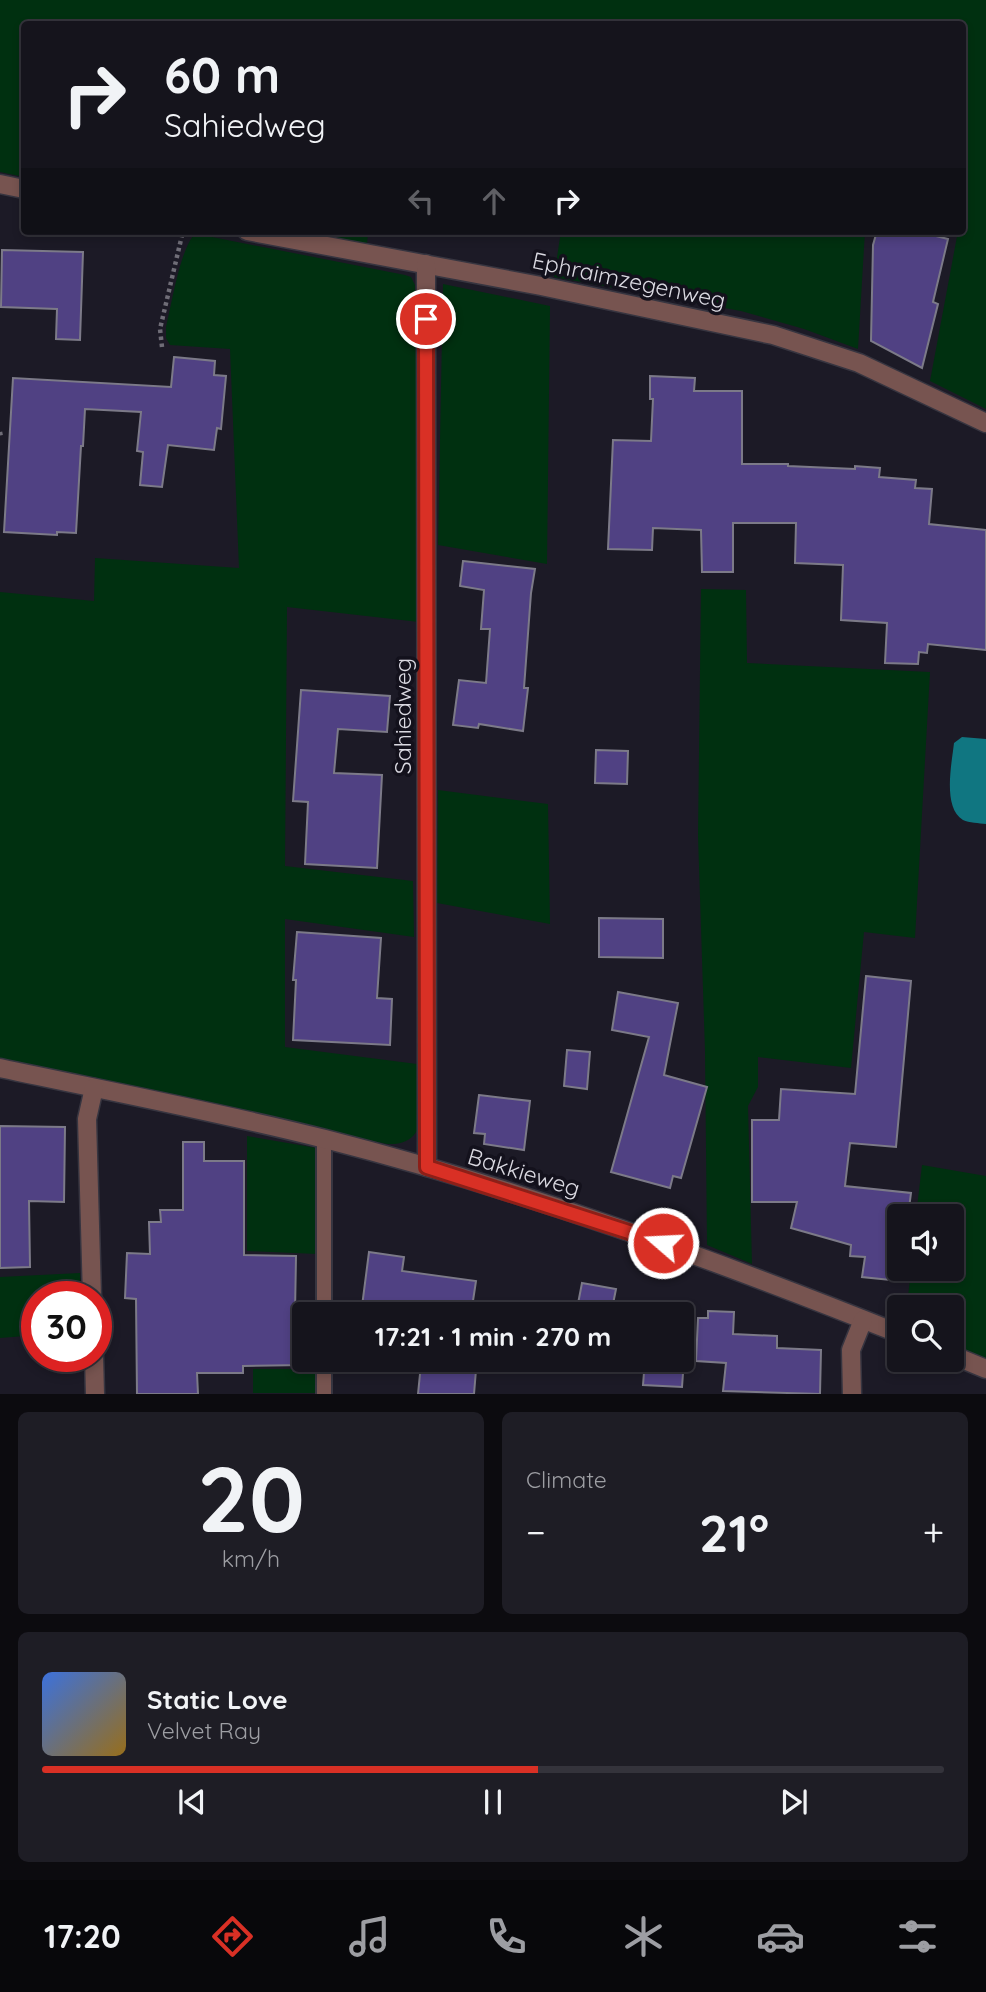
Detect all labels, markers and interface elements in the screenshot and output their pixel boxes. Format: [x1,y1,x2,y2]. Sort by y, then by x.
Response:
text: 60 m [164,44,280,105]
icon: right [49,49,140,140]
text: Sahiedweg [164,105,326,145]
icon: left [402,182,440,220]
icon: ahead [475,182,513,220]
icon: right [548,182,586,220]
street label: Ephraimzegenweg [530,245,728,315]
pin [396,289,456,349]
icon: arrive [407,300,445,338]
street label: Sahiedweg [388,658,417,774]
street label: Bakkieweg [464,1141,584,1203]
map controls [887,1204,964,1372]
button: sound [887,1204,964,1281]
position arrow [626,1206,700,1280]
speed limit sign: 30 [21,1281,112,1372]
button: search [887,1295,964,1372]
text: 17:21 · 1 min · 270 m [375,1320,611,1353]
text: 20 [197,1441,305,1555]
text: Climate [526,1465,607,1494]
text: 21° [699,1500,769,1565]
text: − [526,1508,546,1556]
text: + [923,1508,944,1556]
text: km/h [222,1544,280,1573]
text: Static Love [147,1683,288,1716]
text: Velvet Ray [147,1716,261,1745]
icon: previous [173,1783,211,1821]
icon: pause [474,1783,512,1821]
icon: next [775,1783,813,1821]
icon: directions [208,1912,257,1961]
icon: music [345,1912,394,1961]
icon: phone [482,1912,531,1961]
icon: climate [619,1912,668,1961]
icon: car [756,1912,805,1961]
icon: filters [893,1912,942,1961]
text: 17:20 [44,1916,121,1956]

